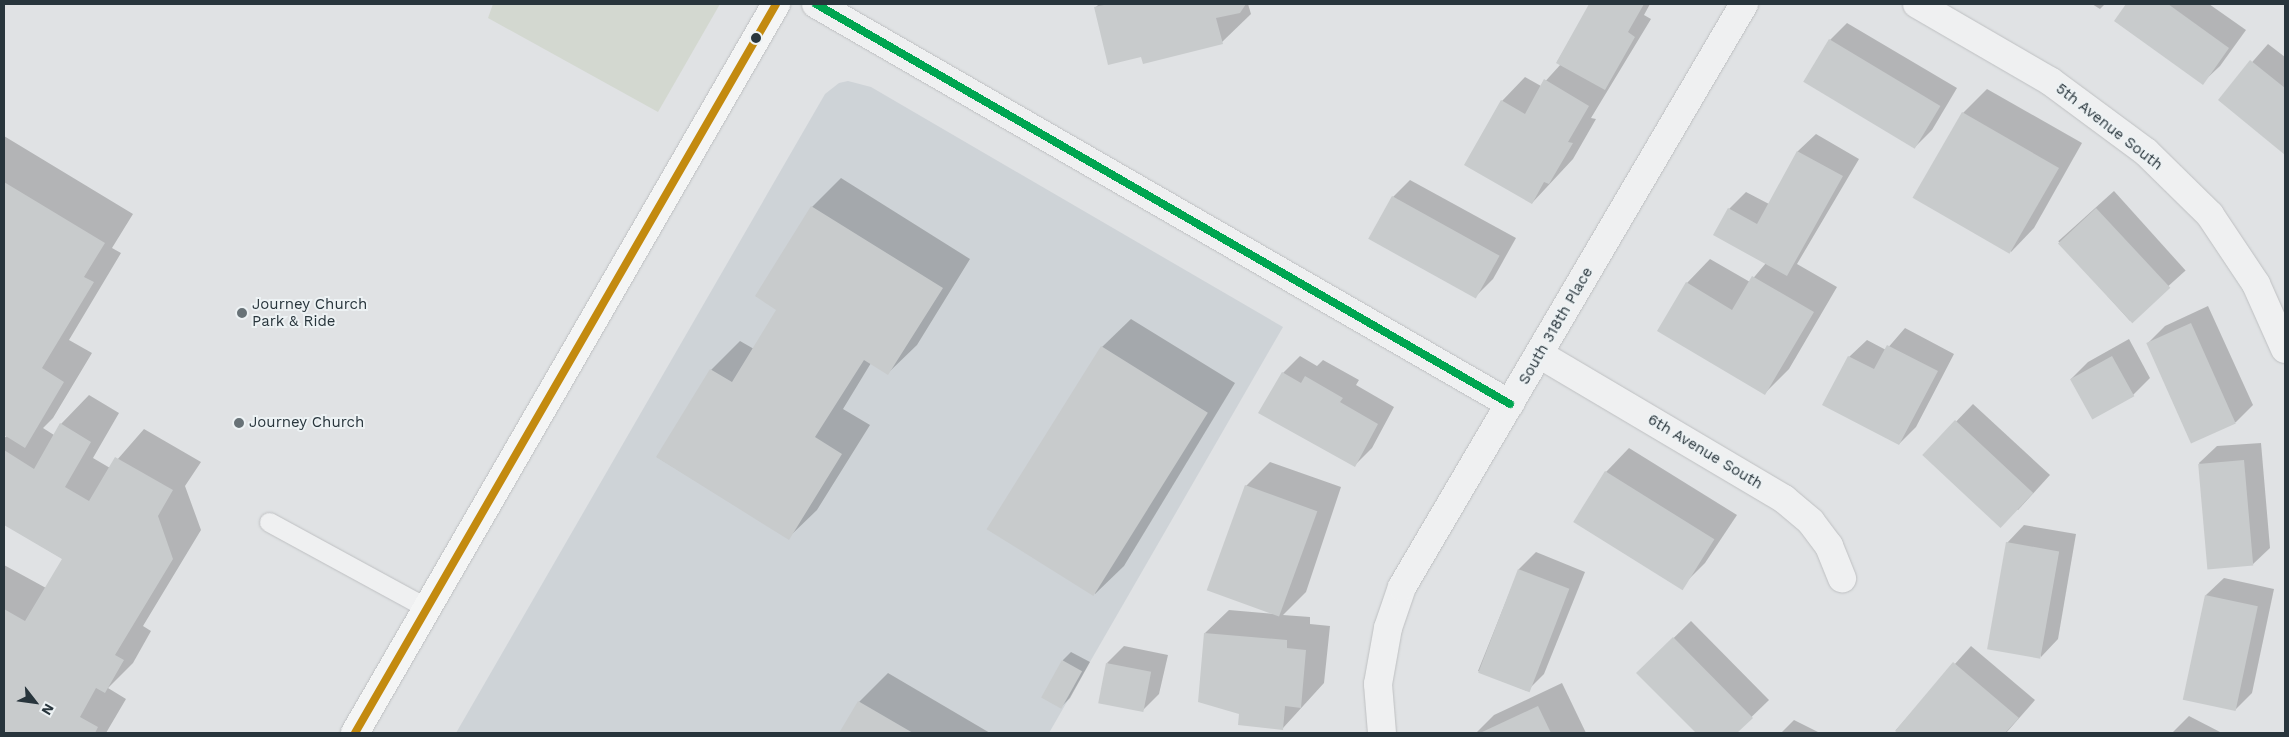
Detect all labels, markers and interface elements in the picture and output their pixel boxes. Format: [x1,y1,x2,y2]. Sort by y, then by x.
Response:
unlabelled marker [751,33,761,43]
street label: 5th Avenue South [2052,80,2166,174]
street label: South 318th Place [1515,264,1597,388]
place label: Journey Church Park & Ride [252,295,368,330]
marker: Journey Church Park & Ride [236,307,248,319]
street label: 6th Avenue South [1644,410,1766,494]
place label: Journey Church [249,414,365,432]
marker: Journey Church [233,417,245,429]
north arrow [10,677,60,727]
text: N [38,701,58,718]

